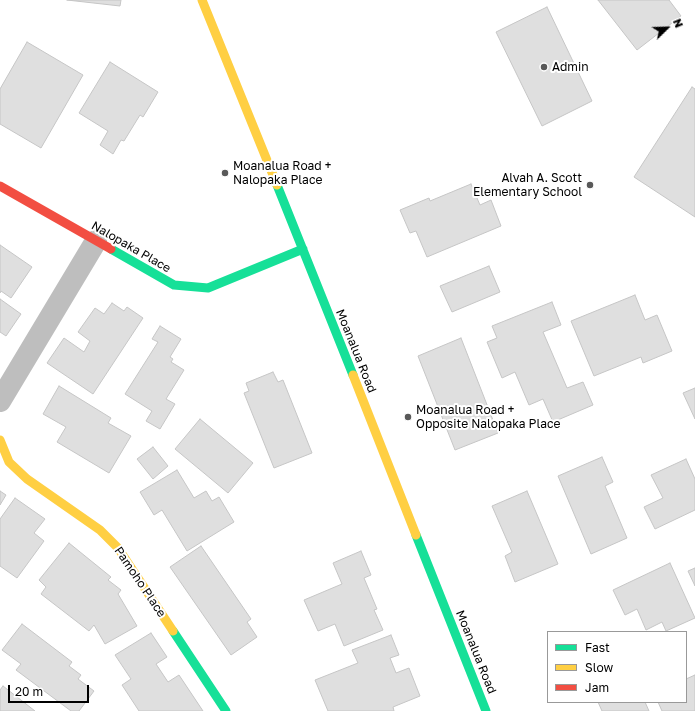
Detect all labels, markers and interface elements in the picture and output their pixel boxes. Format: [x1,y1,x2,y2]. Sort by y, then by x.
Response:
north arrow [647,8,687,48]
text: N [671,17,686,30]
place label: Admin [552,60,589,74]
marker: Admin [539,62,549,72]
place label: Moanalua Road + Nalopaka Place [233,159,331,187]
marker: Moanalua Road + Nalopaka Place [220,168,230,178]
place label: Alvah A. Scott Elementary School [473,171,582,199]
marker: Alvah A. Scott Elementary School [585,180,595,190]
street label: Nalopaka Place [89,218,173,276]
street label: Moanalua Road [333,307,379,395]
place label: Moanalua Road + Opposite Nalopaka Place [416,403,561,431]
marker: Moanalua Road + Opposite Nalopaka Place [403,412,413,422]
street label: Pamoho Place [111,544,169,620]
street label: Moanalua Road [453,608,499,696]
legend [547,631,687,703]
text: Fast [585,640,610,655]
text: Slow [585,660,613,675]
scale bar [10,677,91,703]
text: Jam [585,680,609,695]
text: 20 m [15,684,43,699]

